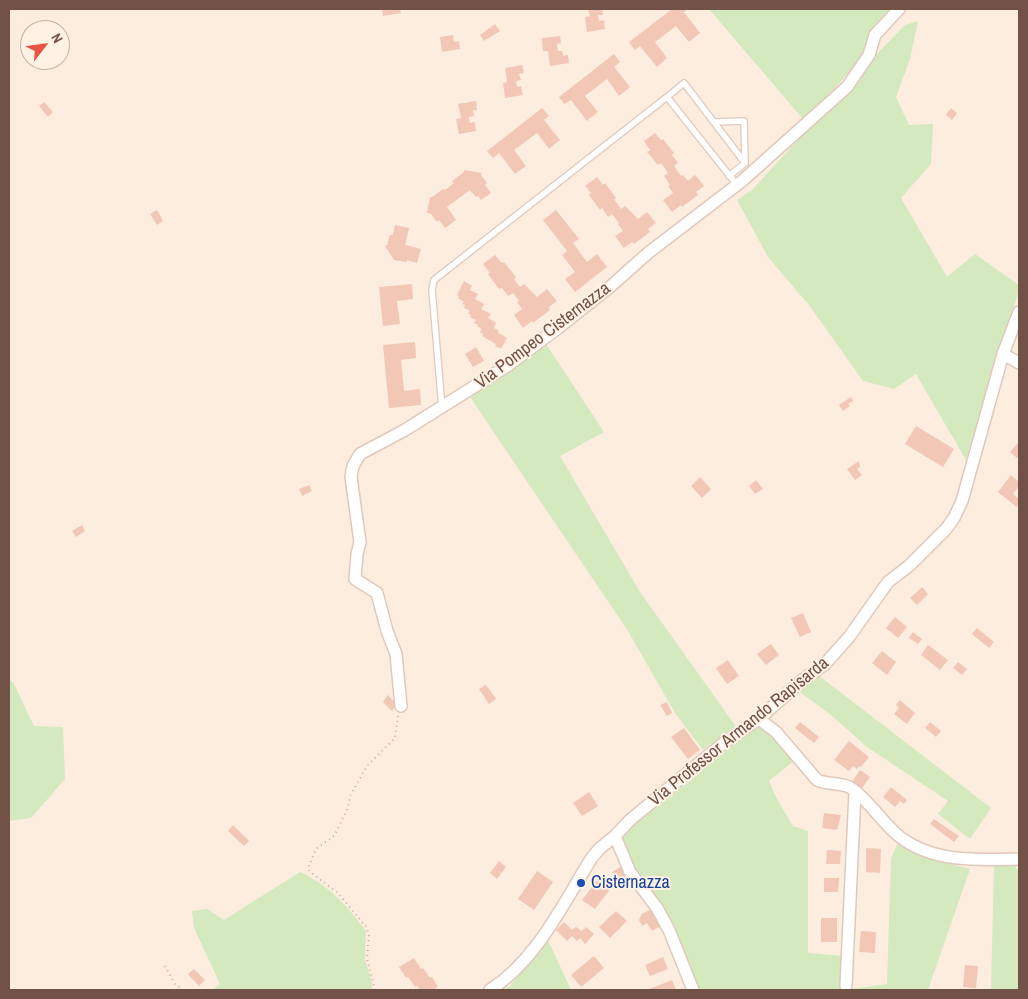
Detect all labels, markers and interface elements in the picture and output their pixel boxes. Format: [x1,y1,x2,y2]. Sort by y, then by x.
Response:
north arrow [20,20,70,70]
text: N [47,30,67,46]
street label: Via Pompeo Cisternazza [471,278,615,394]
street label: Via Professor Armando Rapisarda [645,653,833,811]
place label: Cisternazza [591,872,670,894]
marker: Cisternazza [575,877,587,889]

